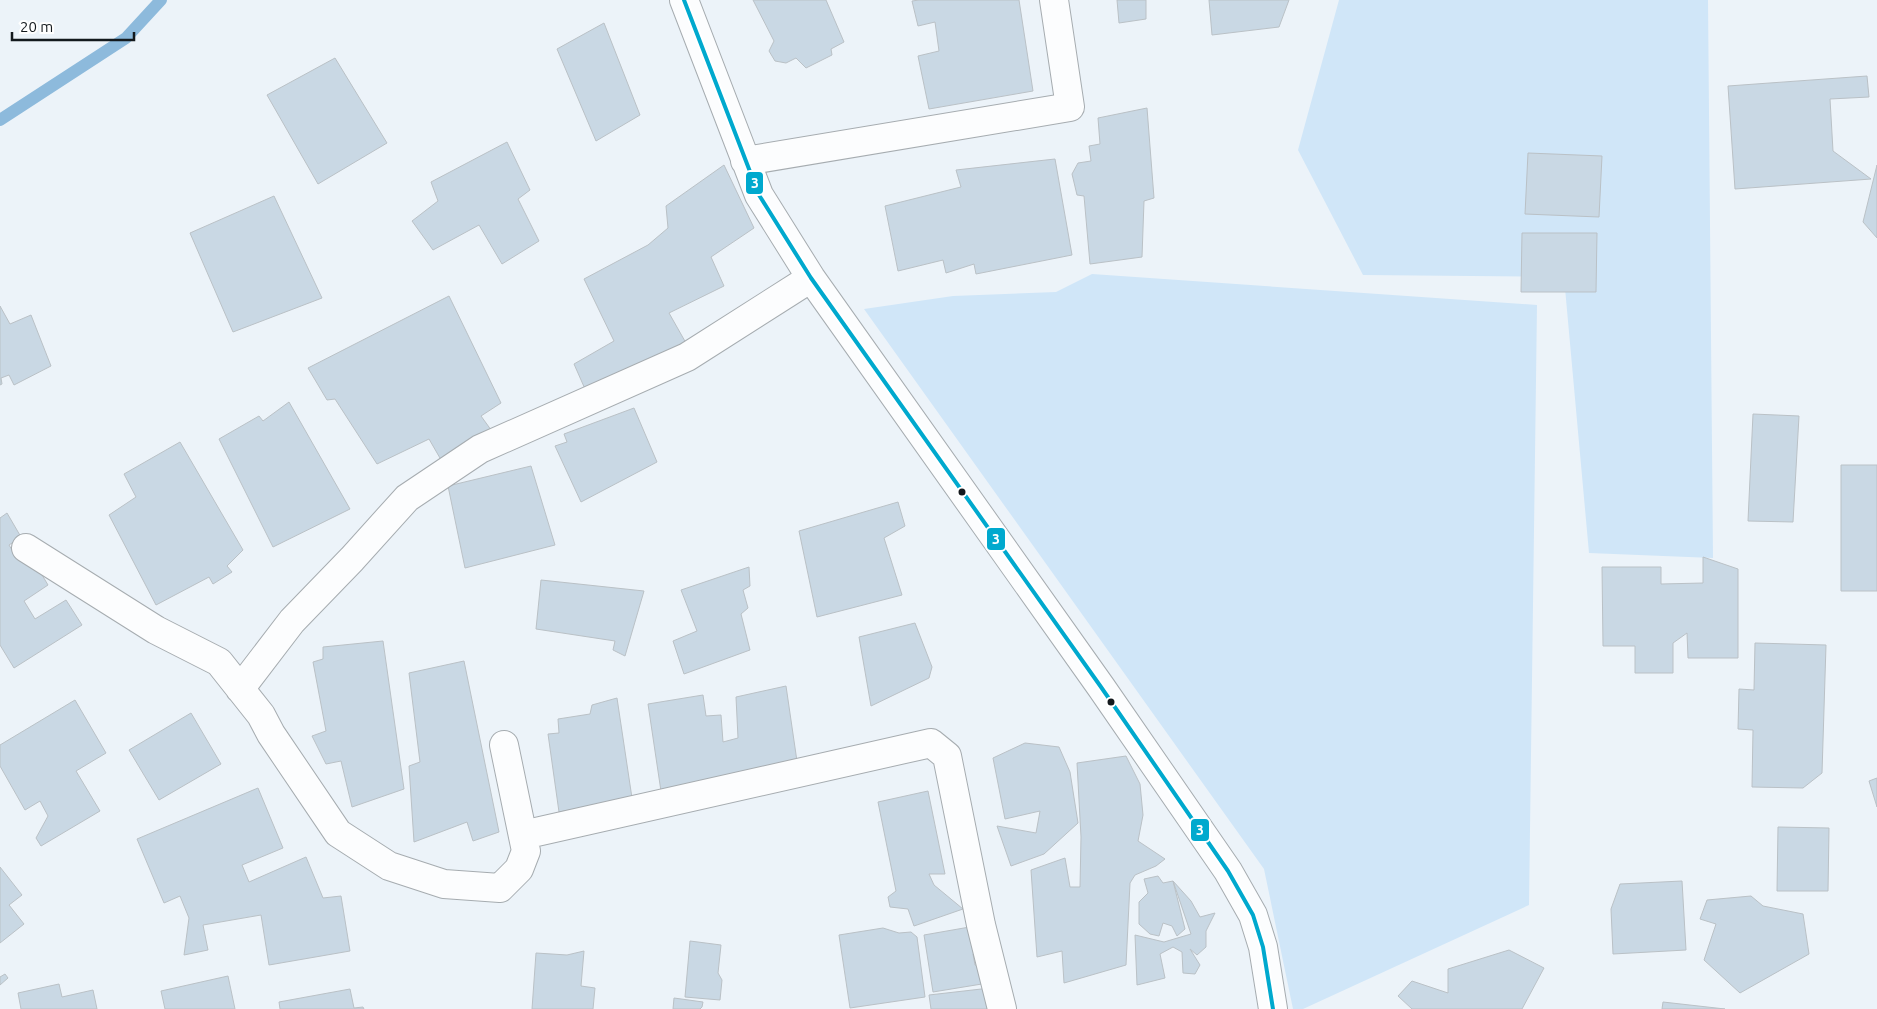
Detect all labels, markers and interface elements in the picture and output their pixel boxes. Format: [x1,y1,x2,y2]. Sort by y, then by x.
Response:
scale bar [12,10,135,42]
text: 20 m [20,18,53,35]
line badge: 3 [745,171,764,195]
text: 3 [751,175,759,191]
unlabelled marker [957,487,967,497]
line badge: 3 [986,527,1006,551]
text: 3 [992,531,1000,547]
unlabelled marker [1106,697,1116,707]
line badge: 3 [1190,818,1210,842]
text: 3 [1196,822,1204,838]

